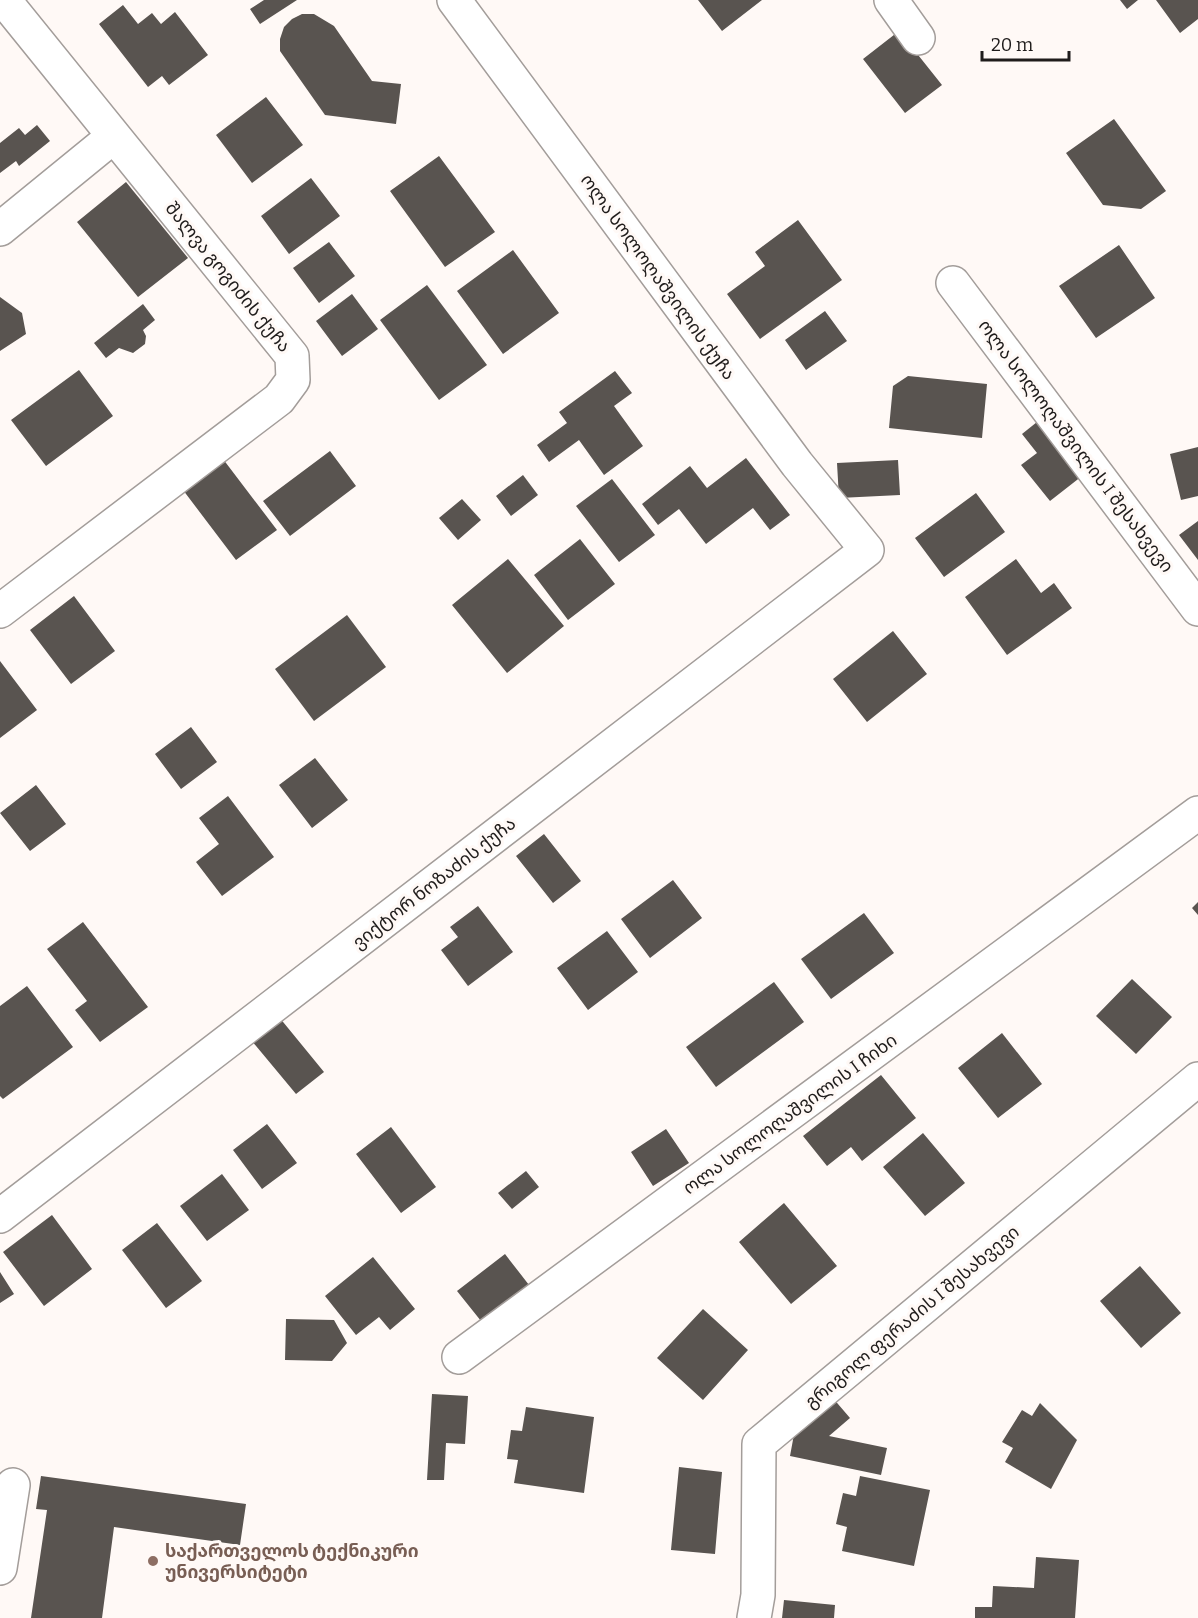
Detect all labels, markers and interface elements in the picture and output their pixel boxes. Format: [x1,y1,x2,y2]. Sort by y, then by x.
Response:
scale bar [982,24,1069,62]
text: 20 m [991,34,1033,56]
street label: ოლა სოლოღაშვილის ქუჩა [576,170,740,384]
street label: შალვა გოგიძის ქუჩა [161,197,295,357]
street label: ოლა სოლოღაშვილის I შესახვევი [974,315,1178,577]
street label: ვიქტორ ნოზაძის ქუჩა [348,812,520,954]
street label: ოლა სოლოღაშვილის I ჩიხი [679,1029,901,1199]
street label: გრიგოლ ფერაძის I შესახვევი [800,1221,1024,1413]
place label: საქართველოს ტექნიკური უნივერსიტეტი [165,1540,419,1583]
marker: საქართველოს ტექნიკური უნივერსიტეტი [146,1554,160,1568]

